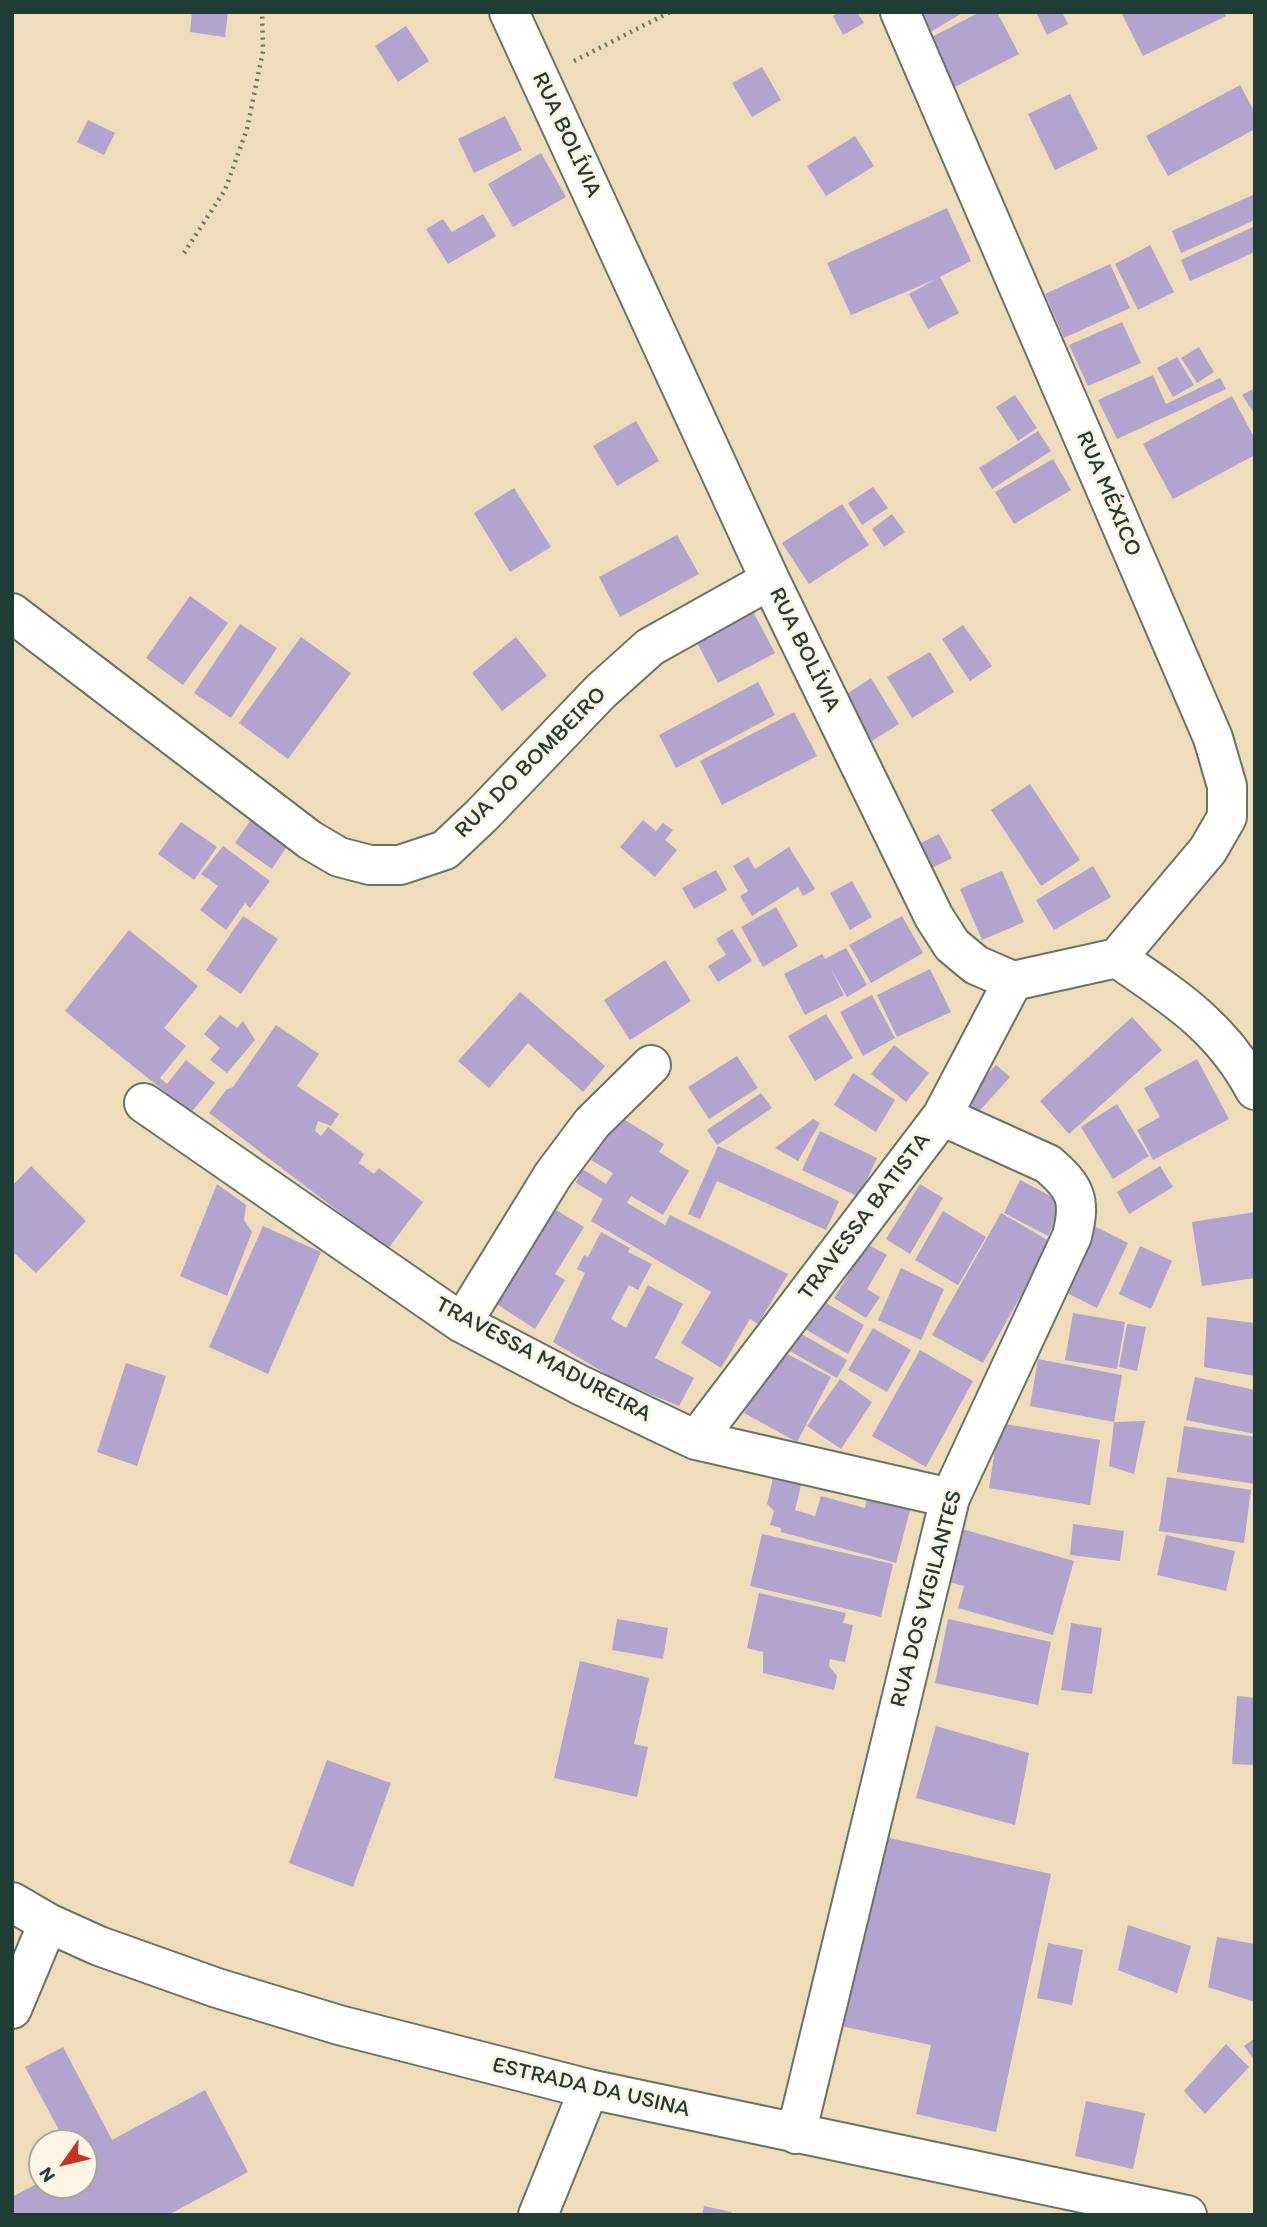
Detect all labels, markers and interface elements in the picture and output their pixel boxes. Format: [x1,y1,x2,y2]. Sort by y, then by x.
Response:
street label: RUA BOLÍVIA [525,68,607,202]
street label: RUA MÉXICO [1069,427,1147,561]
street label: RUA BOLÍVIA [762,583,846,717]
street label: RUA DO BOMBEIRO [449,681,613,845]
street label: TRAVESSA BATISTA [793,1128,937,1306]
street label: TRAVESSA MADUREIRA [430,1291,656,1429]
street label: RUA DOS VIGILANTES [885,1488,969,1710]
street label: ESTRADA DA USINA [490,2052,692,2124]
north arrow [28,2129,98,2199]
text: N [34,2163,60,2187]

